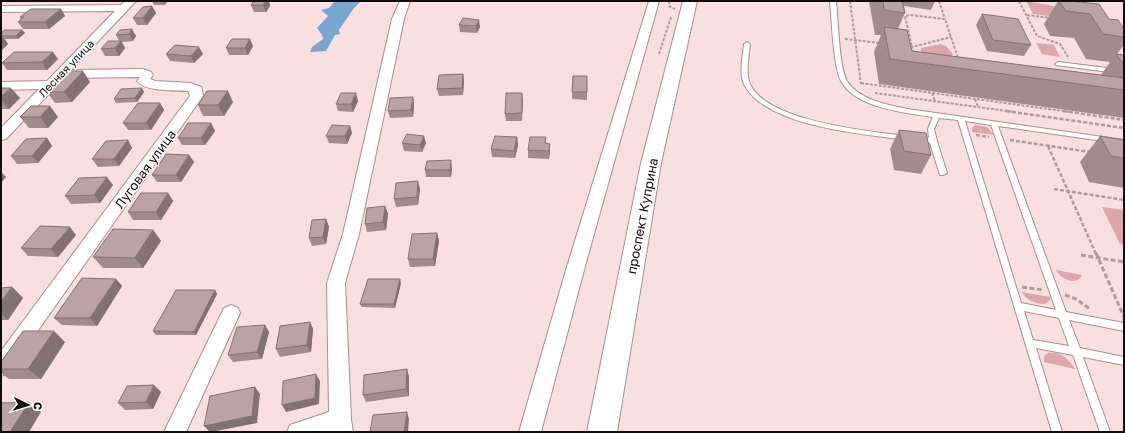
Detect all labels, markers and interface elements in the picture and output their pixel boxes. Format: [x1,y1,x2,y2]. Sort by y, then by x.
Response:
street label: Лесная улица [35,37,97,99]
street label: Луговая улица [111,126,179,212]
street label: проспект Куприна [623,157,661,275]
north arrow [8,385,48,425]
text: С [32,401,45,411]

